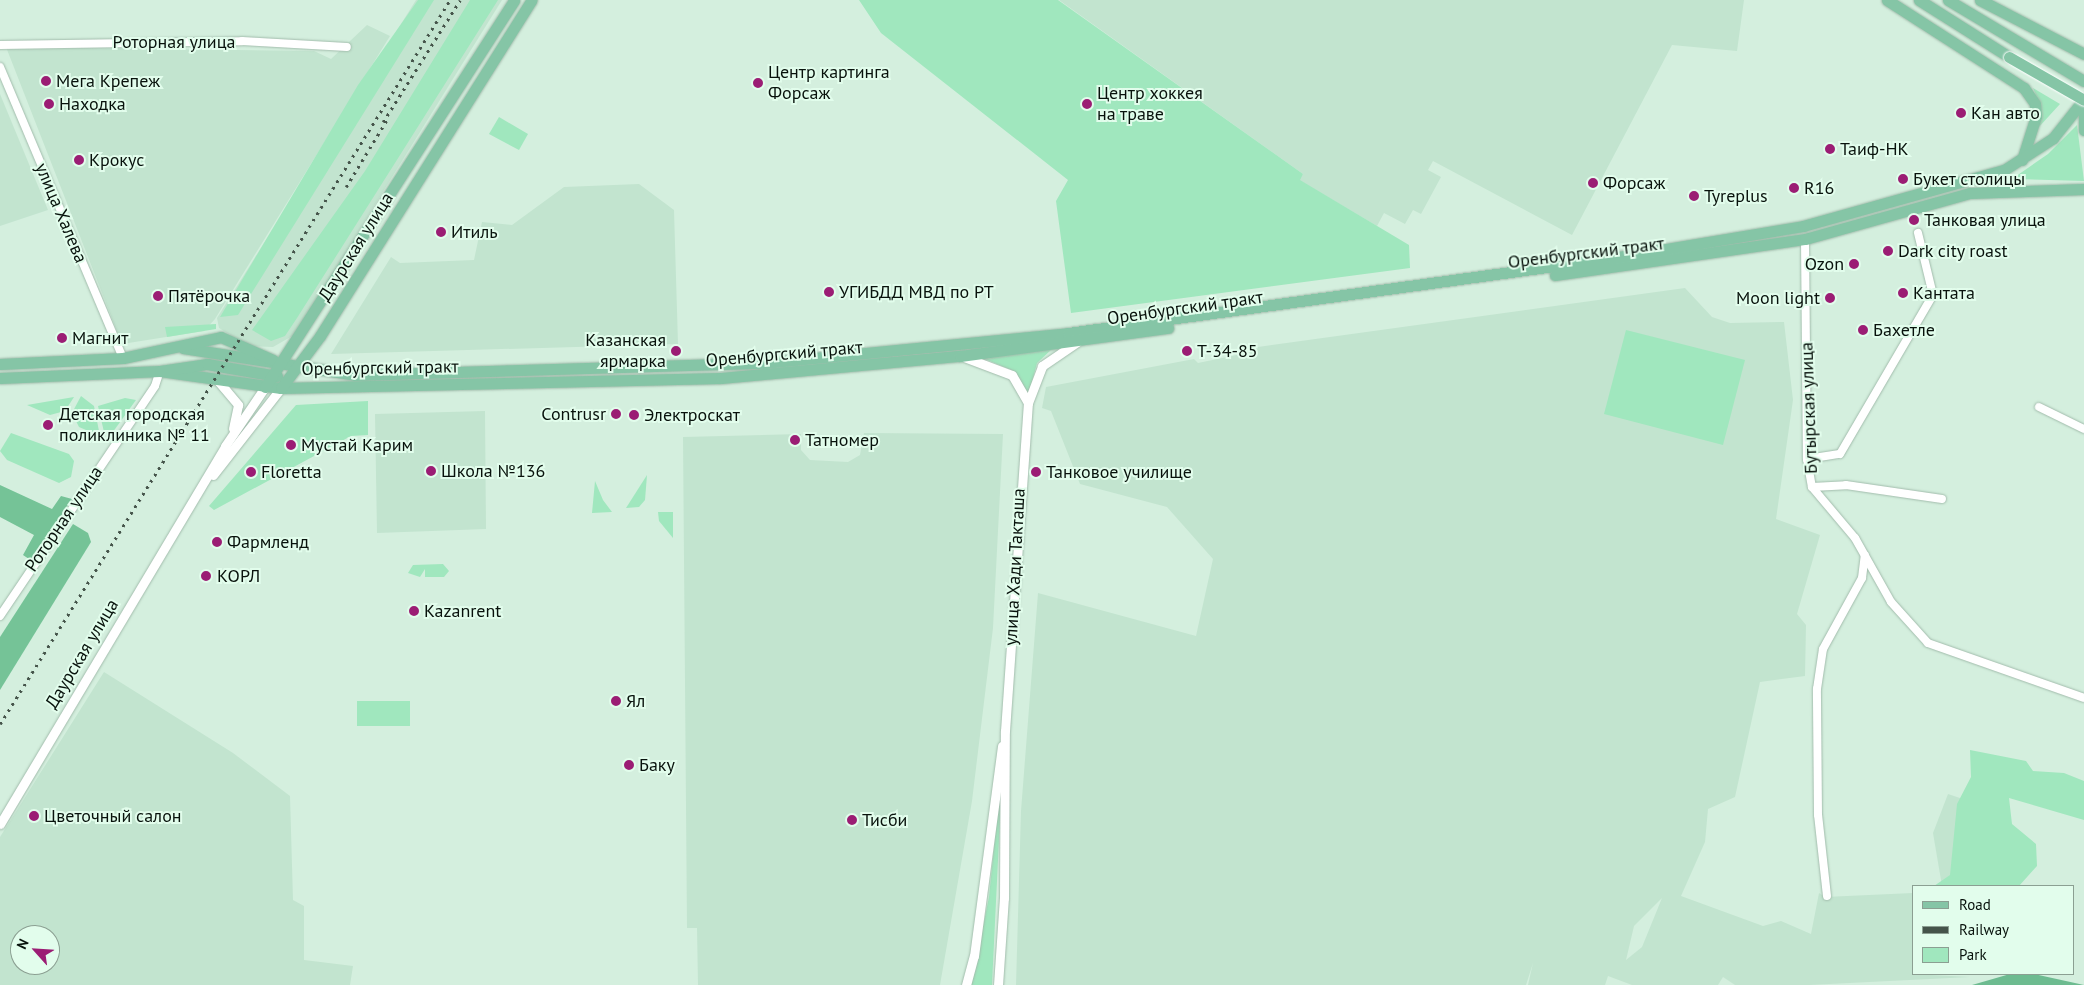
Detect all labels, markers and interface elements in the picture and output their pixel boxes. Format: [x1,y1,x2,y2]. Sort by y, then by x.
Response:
street label: Роторная улица [113,31,235,53]
place label: Центр картинга Форсаж [768,62,890,104]
place label: Мега Крепеж [56,70,160,92]
marker: Мега Крепеж [40,75,52,87]
marker: Центр картинга Форсаж [752,77,764,89]
place label: Центр хоккея на траве [1097,83,1203,126]
place label: Находка [59,93,126,115]
marker: Находка [43,98,55,110]
marker: Центр хоккея на траве [1081,98,1093,110]
place label: Кан авто [1971,102,2040,124]
marker: Кан авто [1955,107,1967,119]
place label: Таиф-НК [1840,138,1909,160]
marker: Таиф-НК [1824,143,1836,155]
place label: Крокус [89,149,144,171]
marker: Крокус [73,154,85,166]
street label: улица Халева [30,160,92,266]
place label: Букет столицы [1913,168,2026,190]
place label: Форсаж [1603,172,1665,194]
marker: Букет столицы [1897,173,1909,185]
marker: Форсаж [1587,177,1599,189]
place label: R16 [1804,177,1834,199]
marker: R16 [1788,182,1800,194]
place label: Tyreplus [1704,185,1768,207]
street label: Даурская улица [314,189,398,305]
marker: Tyreplus [1688,190,1700,202]
place label: Танковая улица [1924,209,2046,231]
marker: Танковая улица [1908,214,1920,226]
place label: Итиль [451,221,498,243]
marker: Итиль [435,226,447,238]
street label: Оренбургский тракт [1506,233,1666,273]
place label: Dark city roast [1898,240,2009,262]
marker: Dark city roast [1882,245,1894,257]
place label: Ozon [1805,253,1844,275]
marker: Ozon [1848,258,1860,270]
place label: УГИБДД МВД по РТ [839,281,994,303]
place label: Кантата [1913,282,1975,304]
place label: Пятёрочка [168,285,250,307]
marker: УГИБДД МВД по РТ [823,286,835,298]
street label: Оренбургский тракт [1105,286,1265,330]
place label: Moon light [1736,287,1820,309]
marker: Кантата [1897,287,1909,299]
marker: Пятёрочка [152,290,164,302]
marker: Moon light [1824,292,1836,304]
place label: Бахетле [1873,319,1935,341]
marker: Бахетле [1857,324,1869,336]
place label: Магнит [72,327,129,349]
place label: Казанская ярмарка [585,330,666,372]
marker: Магнит [56,332,68,344]
street label: Оренбургский тракт [705,336,863,372]
place label: T-34-85 [1197,340,1258,362]
street label: Бутырская улица [1796,342,1822,474]
marker: Казанская ярмарка [670,345,682,357]
marker: T-34-85 [1181,345,1193,357]
street label: Оренбургский тракт [301,356,459,380]
place label: Contrusr [541,403,606,425]
place label: Детская городская поликлиника № 11 [59,404,210,446]
place label: Электроскат [644,404,740,426]
marker: Contrusr [610,408,622,420]
marker: Электроскат [628,409,640,421]
marker: Детская городская поликлиника № 11 [41,418,55,432]
place label: Татномер [805,429,879,451]
place label: Мустай Карим [301,434,413,456]
marker: Татномер [789,434,801,446]
marker: Мустай Карим [285,439,297,451]
place label: Школа №136 [441,460,545,482]
place label: Floretta [261,461,322,483]
place label: Танковое училище [1046,461,1192,483]
street label: Роторная улица [21,462,107,576]
marker: Школа №136 [425,465,437,477]
marker: Floretta [245,466,257,478]
marker: Танковое училище [1030,466,1042,478]
street label: улица Хади Такташа [1000,487,1030,647]
place label: Фармленд [227,531,309,553]
marker: Фармленд [211,536,223,548]
place label: КОРЛ [217,565,260,587]
marker: КОРЛ [199,569,213,583]
street label: Даурская улица [41,595,123,713]
place label: Kazanrent [424,600,501,622]
marker: Kazanrent [408,605,420,617]
place label: Ял [626,690,645,712]
marker: Ял [610,695,622,707]
place label: Баку [639,754,675,776]
marker: Баку [623,759,635,771]
place label: Цветочный салон [44,805,182,827]
place label: Тисби [862,809,907,831]
marker: Цветочный салон [28,810,40,822]
marker: Тисби [846,814,858,826]
legend [1912,885,2074,975]
text: Road [1959,895,1991,914]
text: Railway [1959,920,2009,939]
north arrow [10,925,60,975]
text: N [12,936,33,952]
text: Park [1959,945,1987,964]

